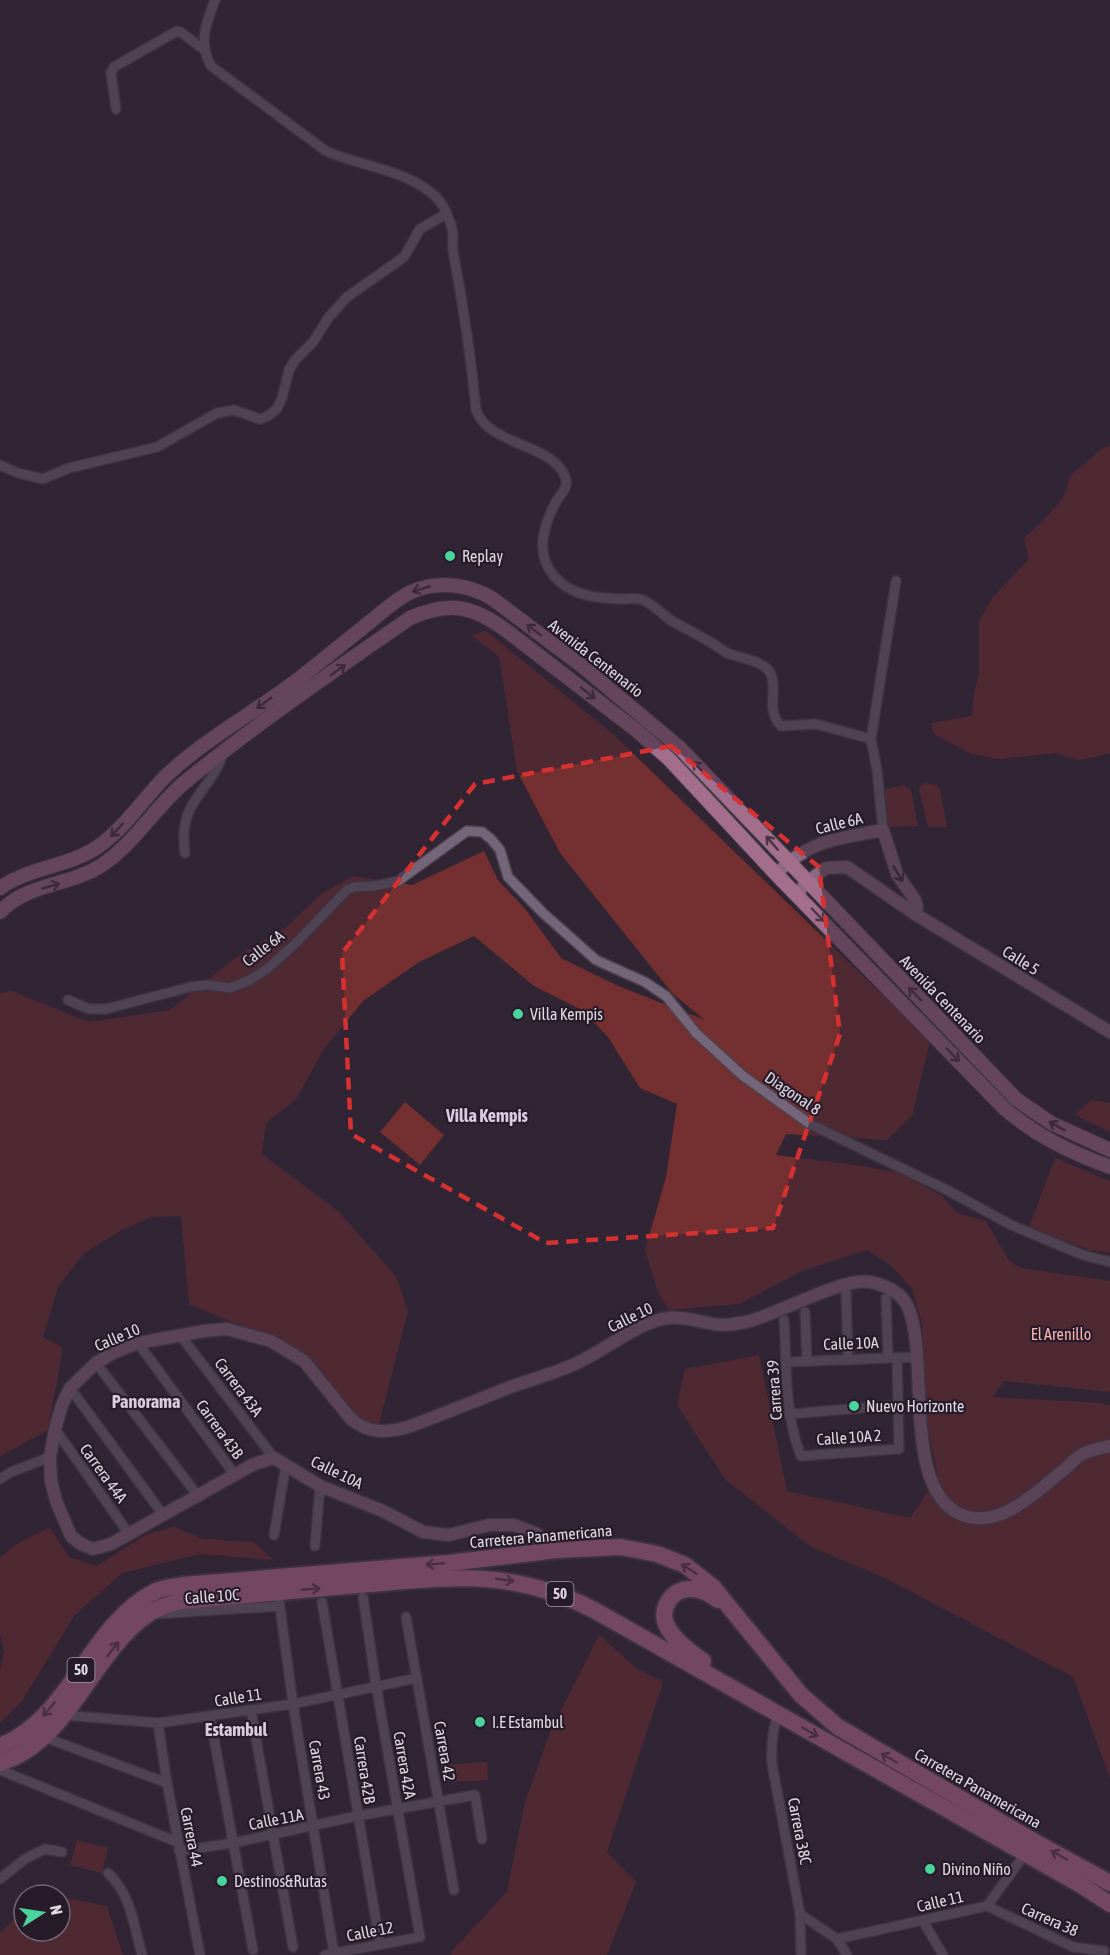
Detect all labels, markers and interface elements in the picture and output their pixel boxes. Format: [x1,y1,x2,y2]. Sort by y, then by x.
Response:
place label: Replay [462,547,504,566]
marker: Replay [443,549,457,563]
one-way arrow [412,584,431,595]
street label: Avenida Centenario [545,615,647,701]
one-way arrow [526,624,542,636]
one-way arrow [329,663,345,676]
one-way arrow [580,687,596,700]
one-way arrow [256,697,273,709]
one-way arrow [692,761,706,776]
street label: Calle 6A [814,808,865,838]
one-way arrow [110,822,125,837]
one-way arrow [765,836,779,851]
one-way arrow [893,865,905,882]
one-way arrow [41,880,60,891]
one-way arrow [810,908,825,923]
street label: Calle 6A [239,926,287,970]
street label: Calle 5 [999,942,1043,978]
street label: Avenida Centenario [896,951,990,1047]
one-way arrow [908,986,922,1001]
place label: Villa Kempis [530,1005,603,1024]
marker: Villa Kempis [511,1007,525,1021]
one-way arrow [946,1048,960,1063]
street label: Diagonal 8 [761,1068,824,1119]
district label: Villa Kempis [445,1105,529,1126]
one-way arrow [1049,1120,1066,1132]
street label: Calle 10 [605,1299,655,1335]
street label: Calle 10 [92,1319,142,1355]
park label: El Arenillo [1031,1325,1091,1343]
street label: Calle 10A [823,1333,879,1353]
street label: Carrera 43A [211,1354,267,1420]
street label: Carrera 39 [763,1359,785,1421]
district label: Panorama [112,1391,180,1412]
street label: Carrera 43B [193,1396,248,1462]
place label: Nuevo Horizonte [866,1397,964,1415]
marker: Nuevo Horizonte [847,1399,861,1413]
street label: Calle 10A 2 [816,1426,882,1448]
street label: Carrera 44A [77,1440,131,1506]
street label: Calle 10A [308,1452,366,1492]
street label: Carretera Panamericana [469,1521,613,1551]
one-way arrow [426,1559,446,1570]
one-way arrow [681,1562,698,1574]
one-way arrow [495,1575,515,1586]
road number: 50 [546,1582,574,1606]
one-way arrow [301,1583,320,1594]
street label: Calle 10C [184,1585,240,1607]
one-way arrow [107,1642,120,1658]
road number: 50 [68,1658,94,1682]
street label: Calle 11 [213,1684,263,1710]
one-way arrow [42,1701,56,1716]
place label: I.E Estambul [492,1713,564,1731]
marker: I.E Estambul [473,1715,487,1729]
district label: Estambul [205,1719,267,1740]
street label: Carrera 42 [431,1720,459,1782]
one-way arrow [801,1726,818,1738]
street label: Carrera 42A [390,1730,420,1800]
street label: Carrera 42B [351,1735,379,1805]
street label: Carrera 43 [306,1739,334,1801]
street label: Carretera Panamericana [912,1744,1044,1832]
one-way arrow [881,1752,899,1763]
street label: Carrera 38C [785,1796,815,1866]
street label: Calle 11A [247,1805,305,1833]
street label: Carrera 44 [177,1806,207,1868]
one-way arrow [1050,1849,1067,1861]
place label: Divino Niño [942,1860,1011,1878]
marker: Divino Niño [923,1862,937,1876]
place label: Destinos&Rutas [234,1872,327,1890]
marker: Destinos&Rutas [215,1874,229,1888]
north arrow [12,1883,72,1943]
street label: Calle 11 [915,1887,965,1915]
street label: Carrera 38 [1019,1898,1081,1940]
text: N [47,1903,66,1916]
street label: Calle 12 [345,1918,395,1944]

